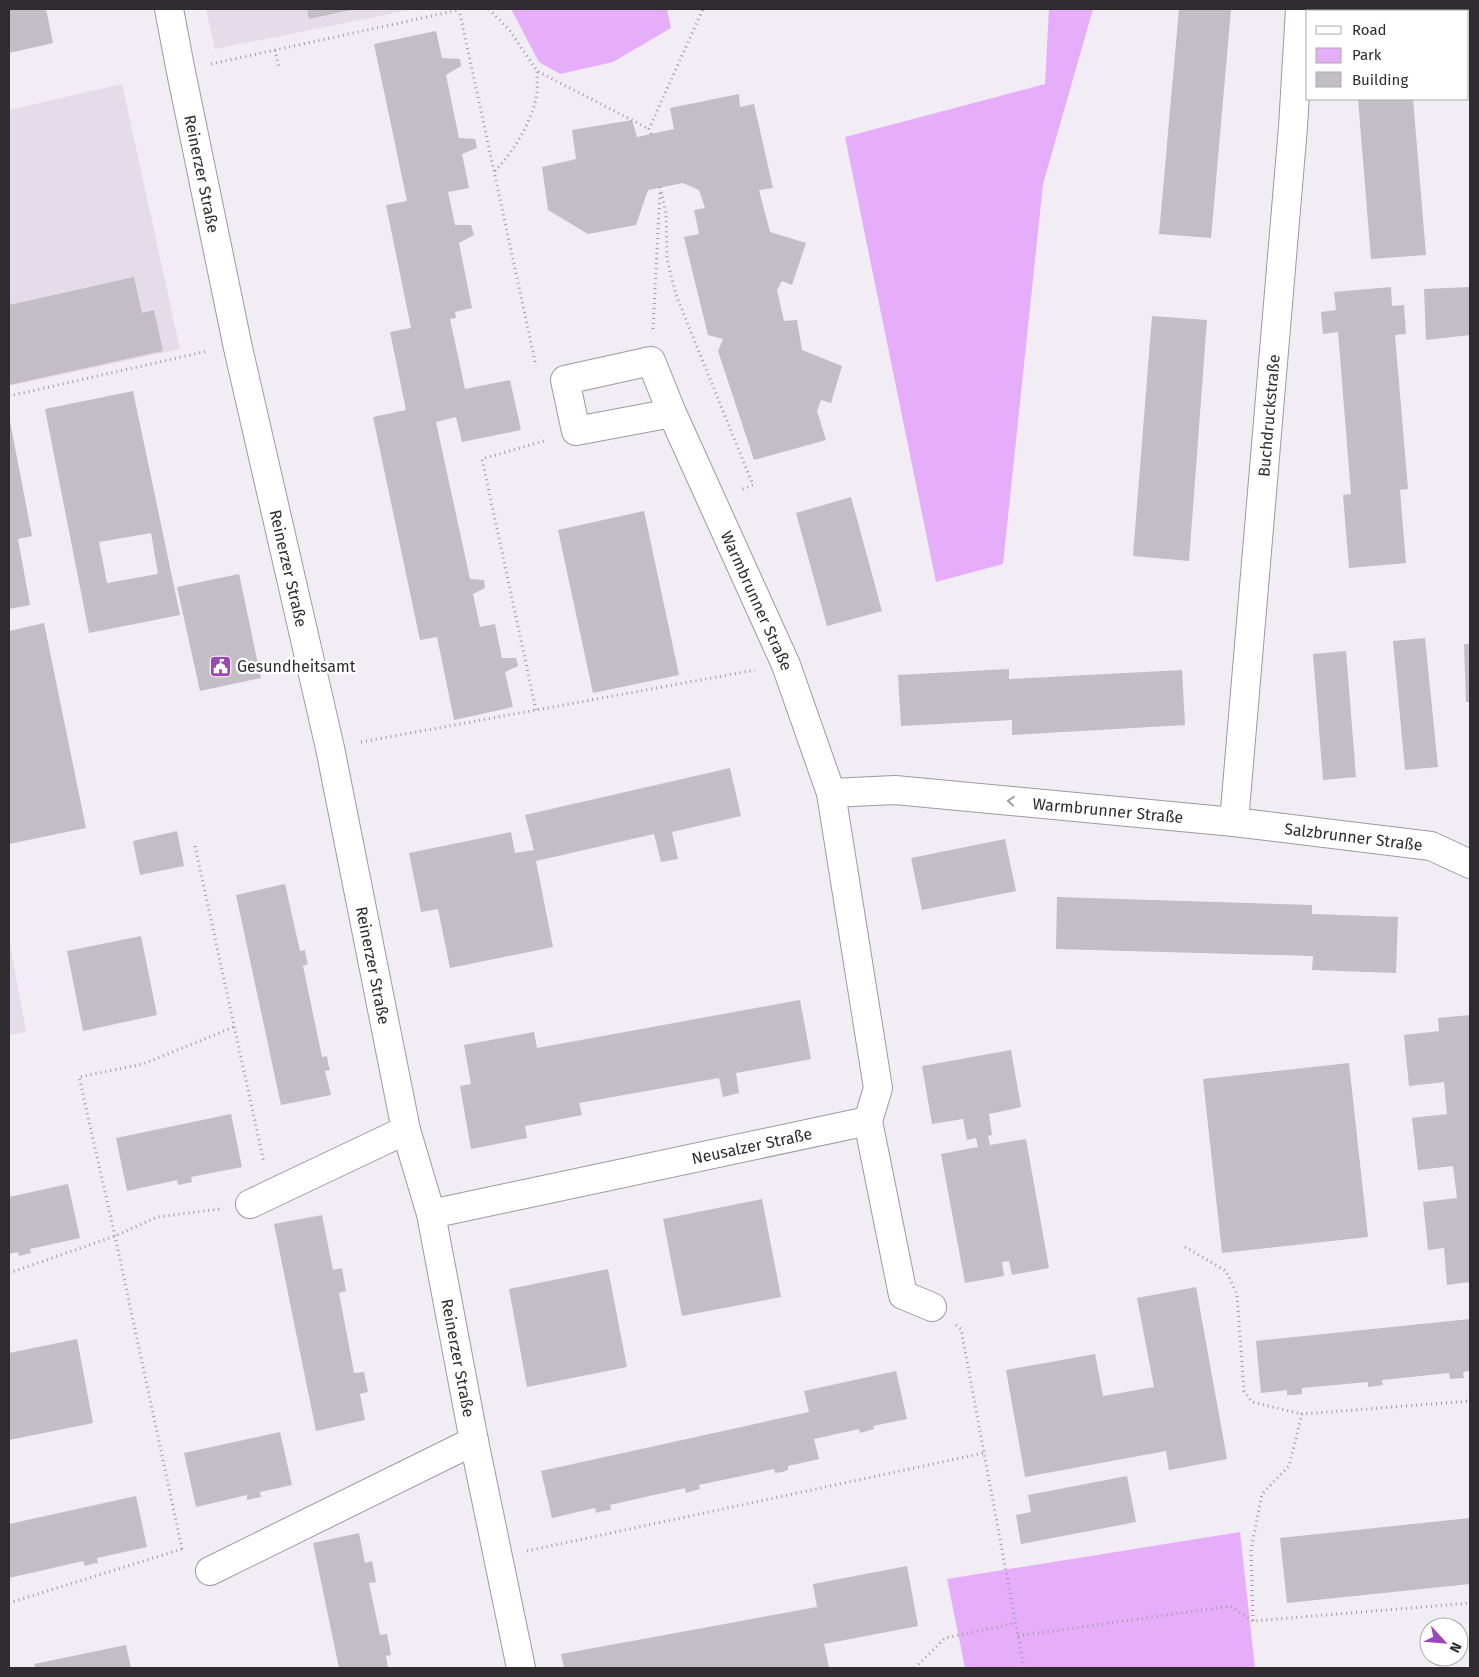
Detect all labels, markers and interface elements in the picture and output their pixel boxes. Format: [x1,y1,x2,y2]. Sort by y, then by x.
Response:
legend [1306,10,1469,100]
text: Road [1352,21,1387,39]
text: Park [1352,46,1382,64]
text: Building [1352,71,1408,89]
street label: Reinerzer Straße [180,113,223,235]
street label: Buchdruckstraße [1254,354,1284,477]
street label: Reinerzer Straße [265,508,311,629]
street label: Warmbrunner Straße [717,528,796,673]
public building icon: Gesundheitsamt [209,654,233,678]
place label: Gesundheitsamt [237,657,356,676]
street label: Warmbrunner Straße [1032,794,1184,827]
one-way arrow [1007,796,1015,807]
street label: Salzbrunner Straße [1283,819,1424,855]
street label: Reinerzer Straße [352,905,394,1026]
street label: Neusalzer Straße [690,1124,814,1168]
street label: Reinerzer Straße [437,1297,478,1419]
north arrow [1419,1617,1469,1667]
text: N [1446,1640,1465,1655]

